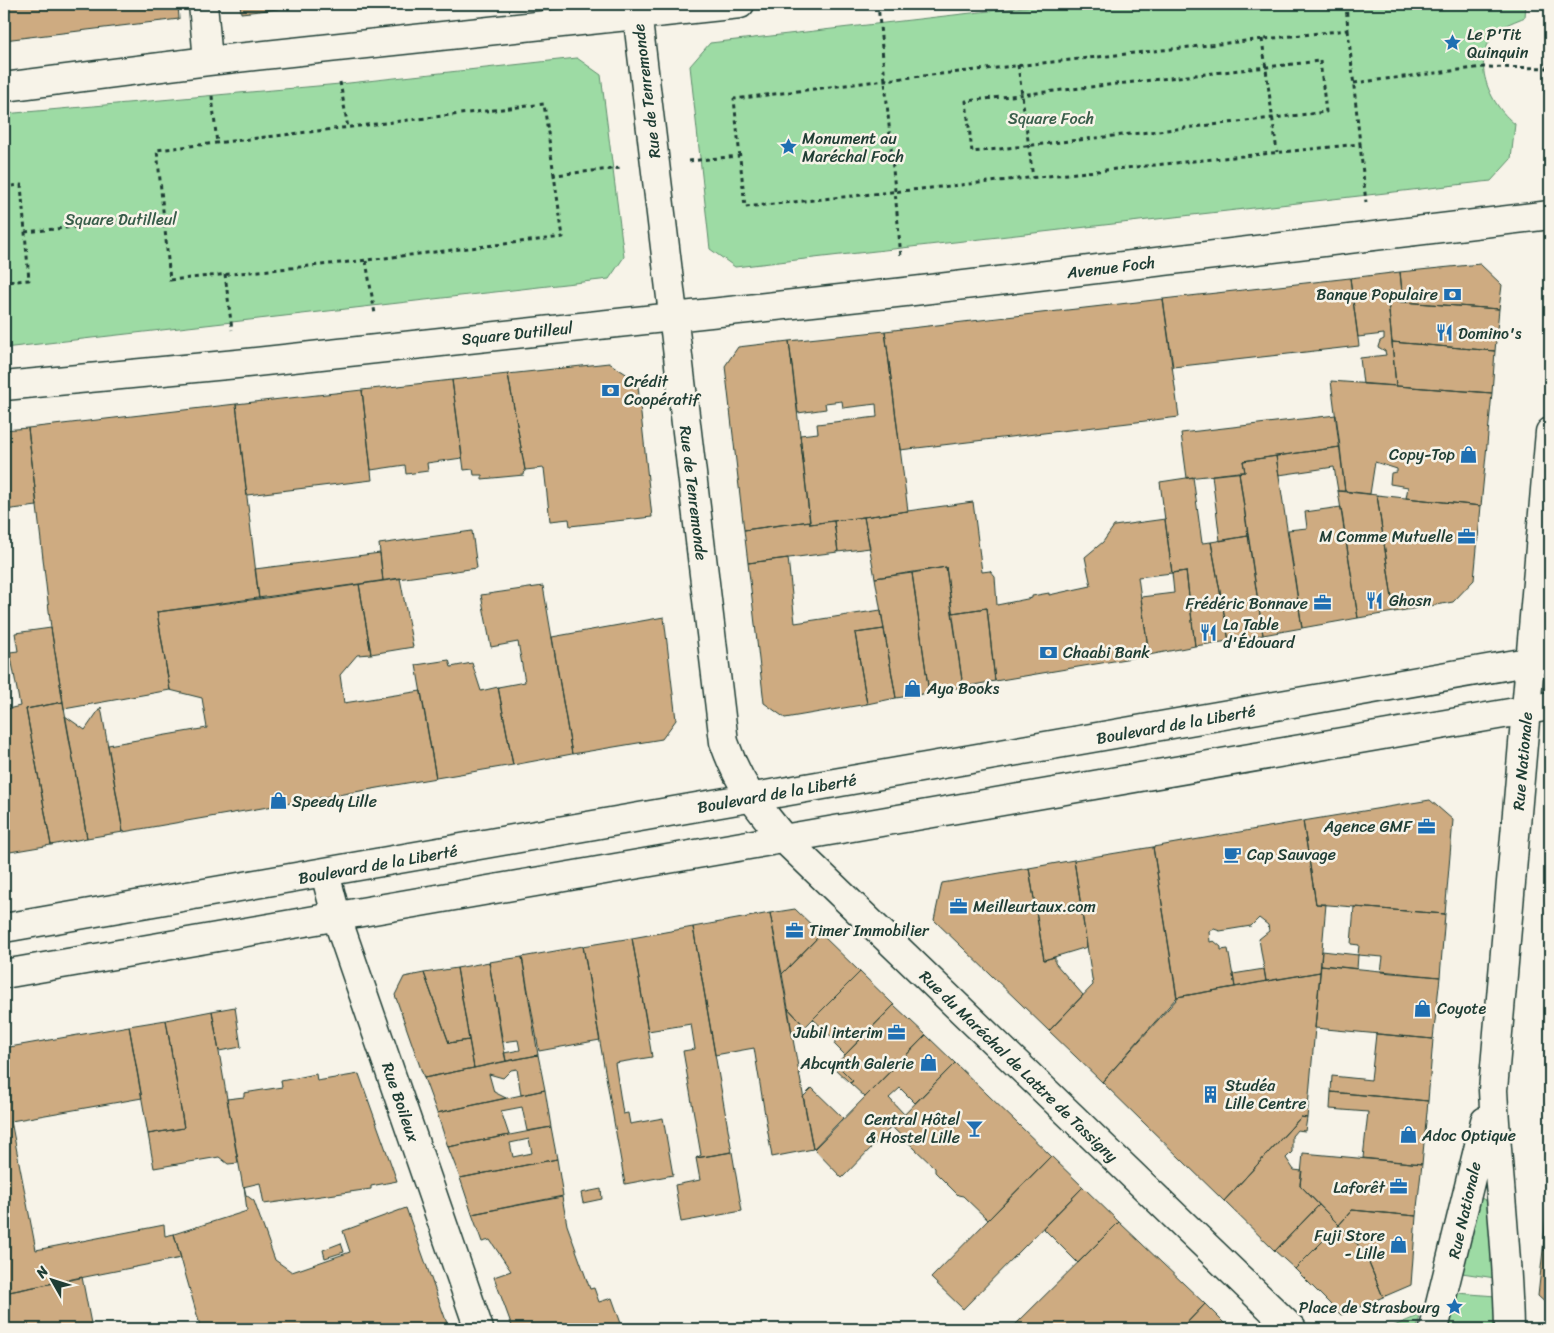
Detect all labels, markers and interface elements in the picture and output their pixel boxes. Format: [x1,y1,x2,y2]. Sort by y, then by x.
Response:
place label: Le P'Tit Quinquin [1467,20,1529,67]
street label: Rue de Tenremonde [624,22,669,160]
place icon: Le P'Tit Quinquin [1443,33,1463,53]
park label: Square Foch [1008,104,1094,133]
place label: Monument au Maréchal Foch [802,124,904,171]
place icon: Monument au Maréchal Foch [778,137,798,157]
park label: Square Dutilleul [65,205,177,234]
street label: Avenue Foch [1064,248,1157,287]
place label: Banque Populaire [1316,280,1438,309]
bank icon: Banque Populaire [1442,284,1462,304]
street label: Square Dutilleul [460,313,575,354]
place label: Domino's [1458,319,1522,348]
restaurant icon: Domino's [1434,323,1454,343]
place label: Crédit Coopératif [624,367,701,414]
bank icon: Crédit Coopératif [600,380,620,400]
street label: Rue de Tenremonde [671,424,716,562]
place label: Copy-Top [1389,440,1456,469]
shop icon: Copy-Top [1459,444,1479,464]
place label: M Comme Mutuelle [1319,522,1453,551]
office icon: M Comme Mutuelle [1457,526,1477,546]
place label: Ghosn [1389,586,1432,615]
place label: Frédéric Bonnave [1185,589,1308,618]
restaurant icon: Ghosn [1365,590,1385,610]
office icon: Frédéric Bonnave [1312,593,1332,613]
place label: La Table d'Édouard [1223,610,1296,657]
restaurant icon: La Table d'Édouard [1199,623,1219,643]
place label: Chaabi Bank [1063,638,1150,667]
bank icon: Chaabi Bank [1039,642,1059,662]
place label: Aya Books [926,674,1000,703]
shop icon: Aya Books [903,678,923,698]
street label: Boulevard de la Liberté [1094,696,1258,753]
street label: Rue Nationale [1504,710,1541,812]
street label: Boulevard de la Liberté [695,765,859,822]
place label: Speedy Lille [292,787,377,816]
shop icon: Speedy Lille [268,791,288,811]
place label: Agence GMF [1323,812,1413,841]
office icon: Agence GMF [1416,816,1436,836]
street label: Boulevard de la Liberté [296,836,460,893]
place label: Cap Sauvage [1247,840,1336,869]
cafe icon: Cap Sauvage [1223,844,1243,864]
place label: Meilleurtaux.com [973,892,1096,921]
office icon: Meilleurtaux.com [949,896,969,916]
place label: Timer Immobilier [809,916,930,945]
office icon: Timer Immobilier [785,920,805,940]
street label: Rue du Maréchal de Lattre de Tassigny [912,963,1126,1170]
place label: Coyote [1437,994,1487,1023]
shop icon: Coyote [1413,998,1433,1018]
place label: Jubil interim [792,1018,883,1047]
office icon: Jubil interim [887,1022,907,1042]
place label: Abcynth Galerie [799,1049,914,1078]
shop icon: Abcynth Galerie [918,1053,938,1073]
street label: Rue Boileux [373,1058,428,1147]
place label: Studéa Lille Centre [1225,1071,1306,1118]
building icon: Studéa Lille Centre [1201,1084,1221,1104]
place label: Central Hôtel & Hostel Lille [864,1105,960,1152]
bar icon: Central Hôtel & Hostel Lille [964,1118,984,1138]
place label: Adoc Optique [1421,1121,1516,1150]
shop icon: Adoc Optique [1398,1125,1418,1145]
street label: Rue Nationale [1439,1159,1490,1262]
place label: Laforêt [1333,1173,1386,1202]
office icon: Laforêt [1389,1177,1409,1197]
place label: Fuji Store - Lille [1314,1221,1385,1268]
shop icon: Fuji Store - Lille [1389,1234,1409,1254]
north arrow [28,1256,78,1306]
text: N [29,1260,55,1285]
place label: Place de Strasbourg [1299,1293,1440,1322]
place icon: Place de Strasbourg [1444,1297,1464,1317]

